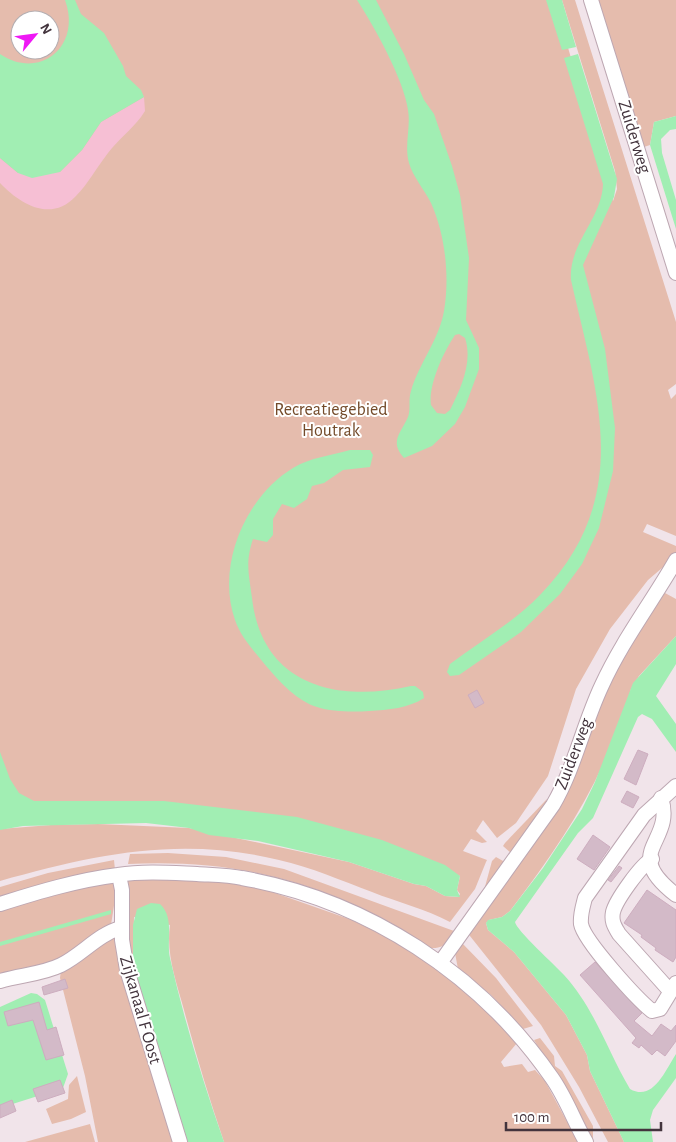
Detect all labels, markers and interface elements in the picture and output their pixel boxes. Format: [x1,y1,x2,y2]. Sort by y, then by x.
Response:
north arrow [10,10,60,60]
text: N [37,22,54,37]
street label: Zuiderweg [614,98,654,176]
park label: Recreatiegebied Houtrak [274,401,388,440]
street label: Zuiderweg [552,715,596,792]
street label: Zijkanaal F Oost [116,954,164,1066]
scale bar [506,1100,661,1132]
text: 100 m [514,1110,549,1125]

